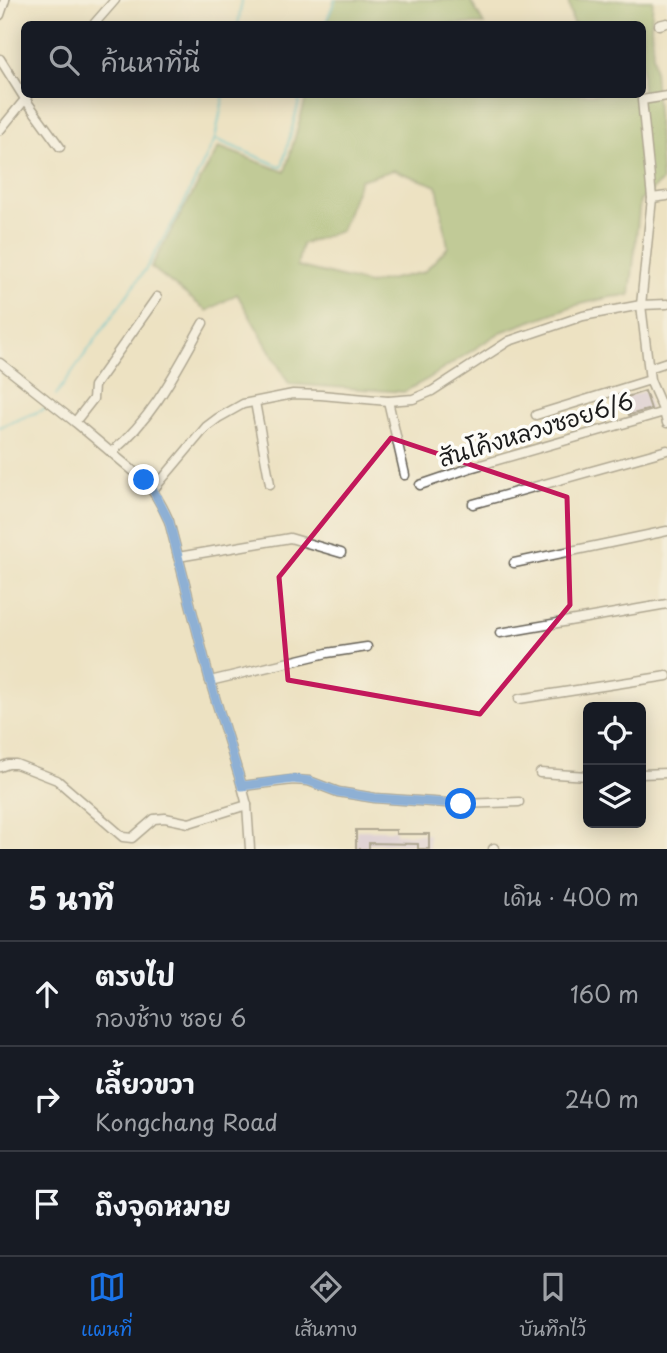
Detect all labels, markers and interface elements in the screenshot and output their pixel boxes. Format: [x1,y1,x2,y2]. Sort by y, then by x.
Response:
search box [21,21,646,98]
icon: search [45,41,83,79]
text: ค้นหาที่นี่ [101,42,200,81]
street label: สันโค้งหลวงซอย6/6 [434,382,637,475]
route end [128,464,159,495]
map controls [583,702,646,828]
button: locate [583,702,646,765]
button: layers [583,765,646,828]
route start [445,788,476,819]
text: 5 นาที [28,875,114,920]
text: เดิน · 400 m [503,879,639,914]
text: ตรงไป [95,956,175,995]
icon: ahead [28,975,66,1013]
text: 160 m [570,976,639,1011]
text: กองช้าง ซอย 6 [95,1000,246,1035]
text: เลี้ยวขวา [95,1064,195,1103]
icon: right [28,1080,66,1118]
text: 240 m [565,1081,639,1116]
text: Kongchang Road [95,1104,278,1139]
icon: arrive [28,1185,66,1223]
text: ถึงจุดหมาย [95,1186,231,1225]
tab: แผนที่ [81,1268,132,1343]
tab: เส้นทาง [294,1268,357,1343]
tab: บันทึกไว้ [519,1268,586,1343]

